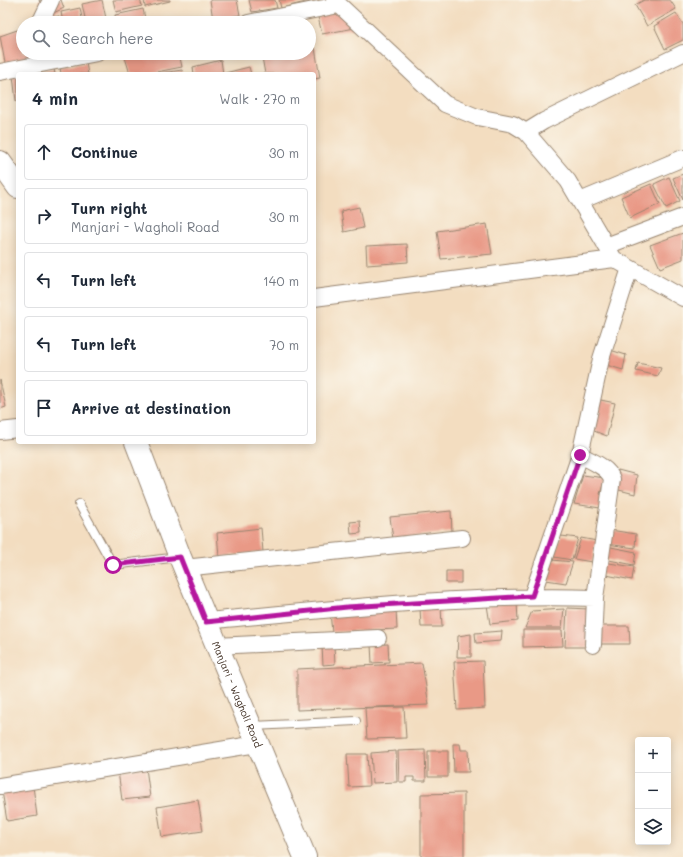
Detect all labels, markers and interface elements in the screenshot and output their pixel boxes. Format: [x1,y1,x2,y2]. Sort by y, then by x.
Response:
search box [16,16,316,60]
icon: search [30,27,52,49]
text: Search here [62,28,153,48]
text: 4 min [32,87,78,109]
text: Walk · 270 m [219,90,300,107]
icon: ahead [33,141,55,163]
text: Continue [71,142,138,162]
text: 30 m [269,144,299,161]
text: Turn right [71,198,148,218]
icon: right [33,205,55,227]
text: 30 m [269,208,299,225]
text: Manjari - Wagholi Road [71,218,219,235]
icon: left [33,269,55,291]
text: Turn left [71,270,136,290]
text: 140 m [263,272,299,289]
icon: left [33,333,55,355]
text: Turn left [71,334,136,354]
text: 70 m [269,336,299,353]
icon: arrive [33,397,55,419]
text: Arrive at destination [71,398,231,418]
route end [571,446,589,464]
route start [104,556,122,574]
street label: Manjari - Wagholi Road [209,639,266,750]
map controls [635,737,671,845]
button: + [635,737,671,773]
button: − [635,773,671,809]
button: layers [635,809,671,845]

